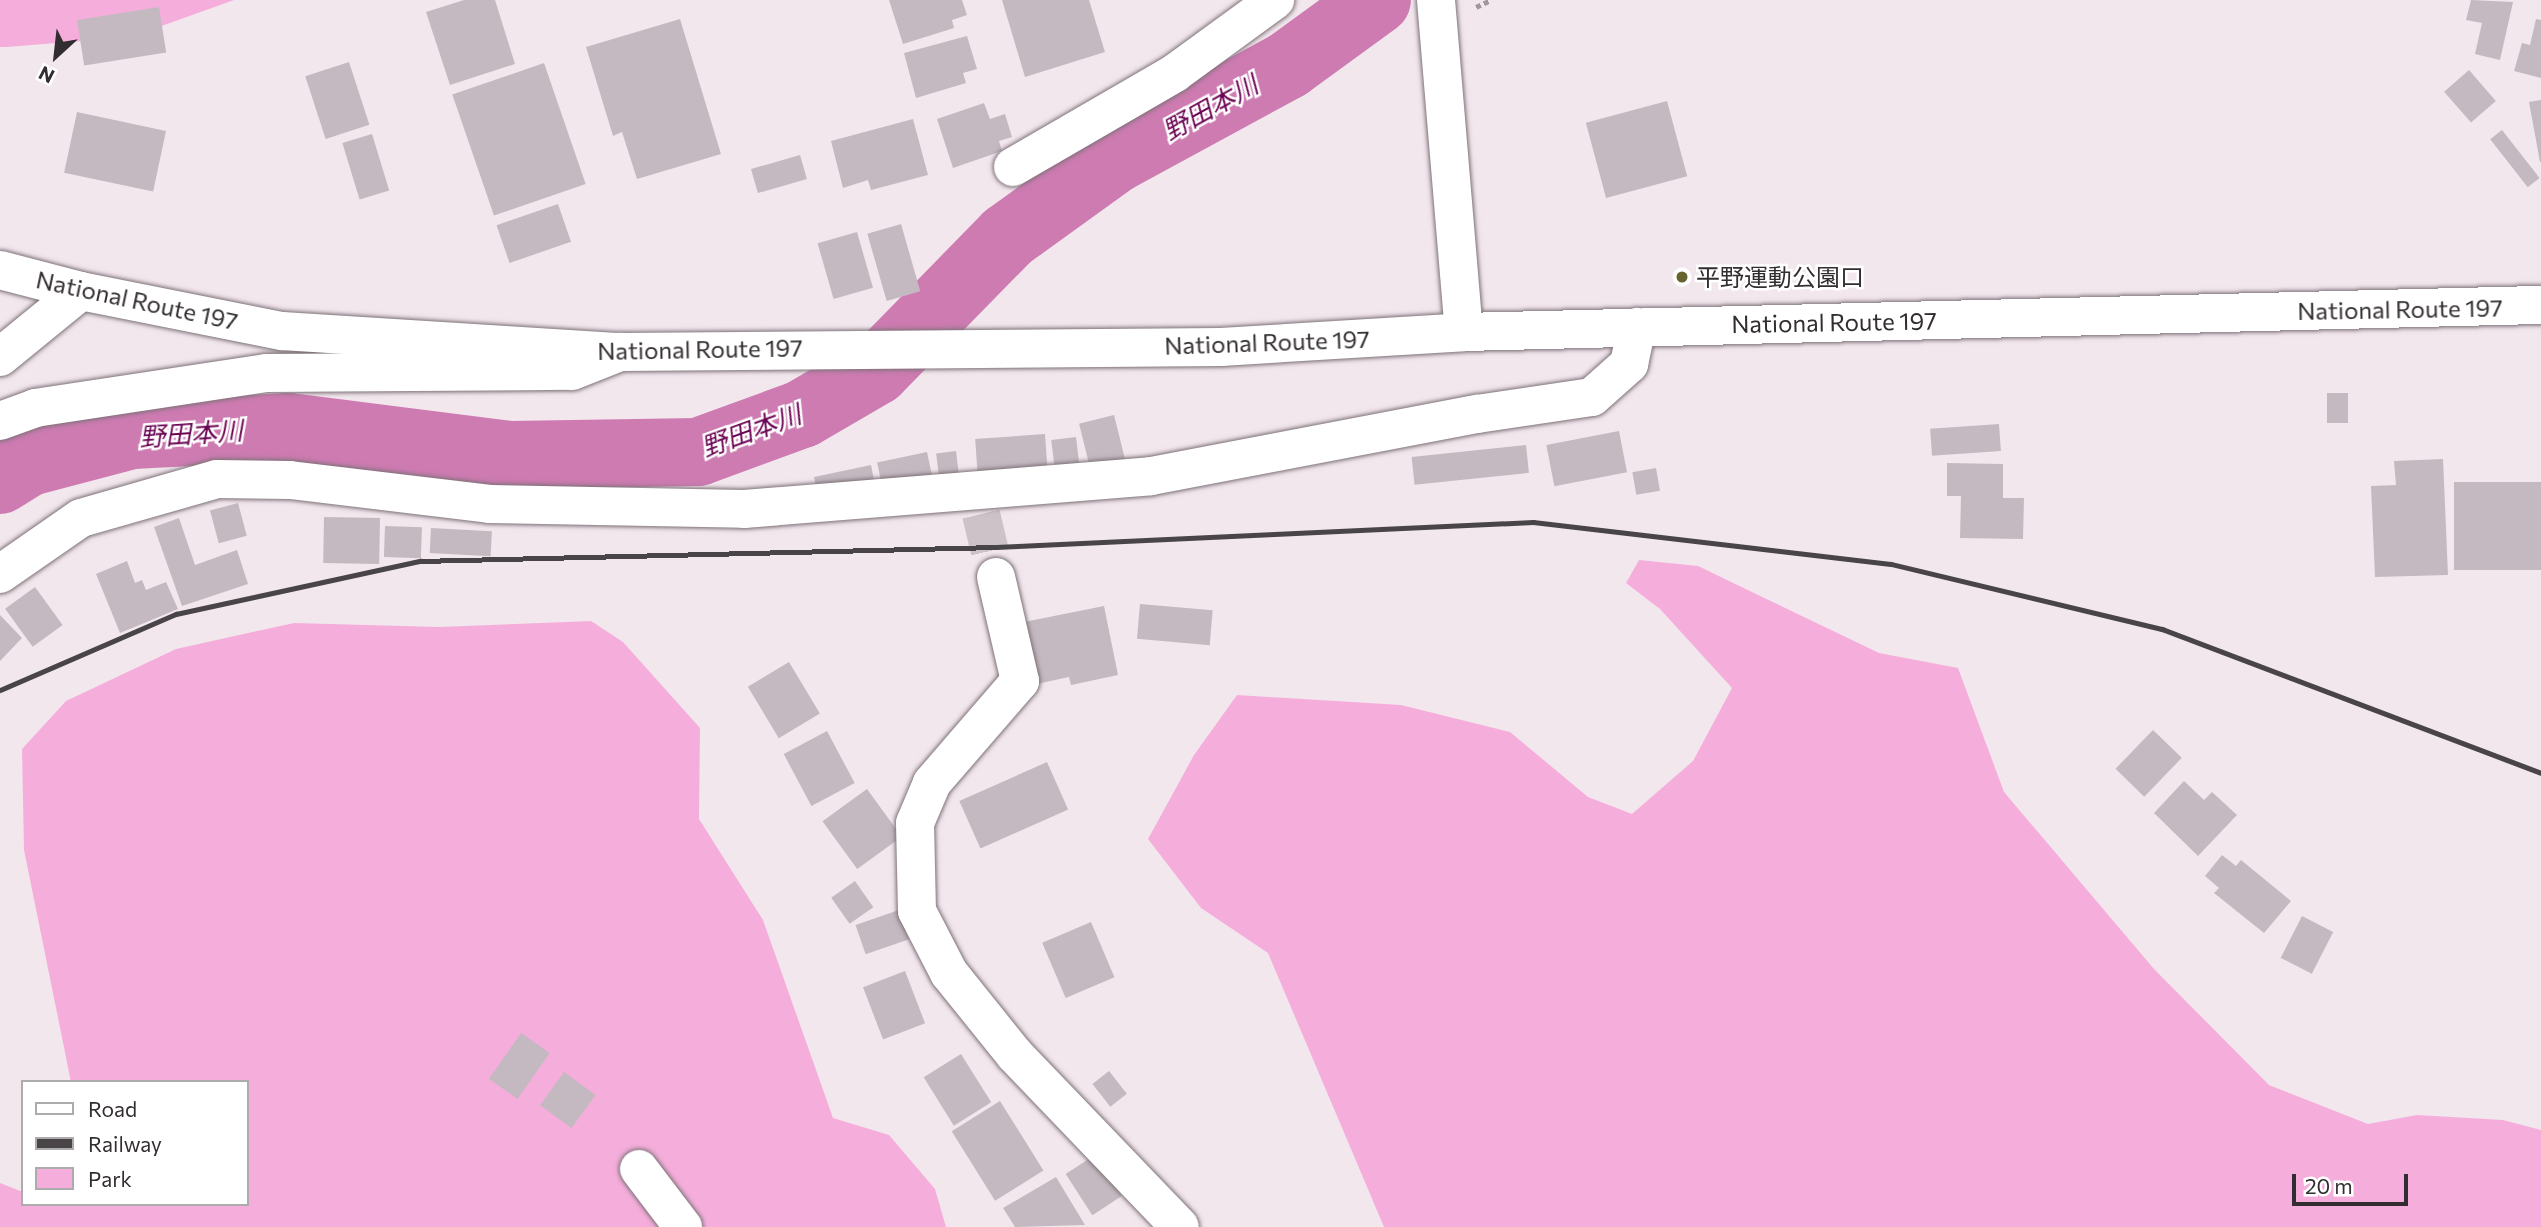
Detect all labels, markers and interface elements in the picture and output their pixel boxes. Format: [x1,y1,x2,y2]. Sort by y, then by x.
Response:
north arrow [21,21,91,91]
text: N [35,62,58,89]
water label: 野田本川 [1157,68,1263,146]
place label: 平野運動公園口 [1696,263,1864,291]
street label: National Route 197 [34,265,240,335]
marker: 平野運動公園口 [1674,269,1690,285]
street label: National Route 197 [2297,293,2503,325]
street label: National Route 197 [1731,306,1937,338]
street label: National Route 197 [1164,324,1370,360]
street label: National Route 197 [597,333,803,365]
water label: 野田本川 [697,398,805,462]
water label: 野田本川 [138,414,244,452]
legend [21,1080,248,1206]
text: Road [88,1096,137,1121]
text: Railway [88,1131,162,1156]
scale bar [2296,1160,2412,1204]
text: Park [88,1166,132,1191]
text: 20 m [2305,1173,2353,1198]

